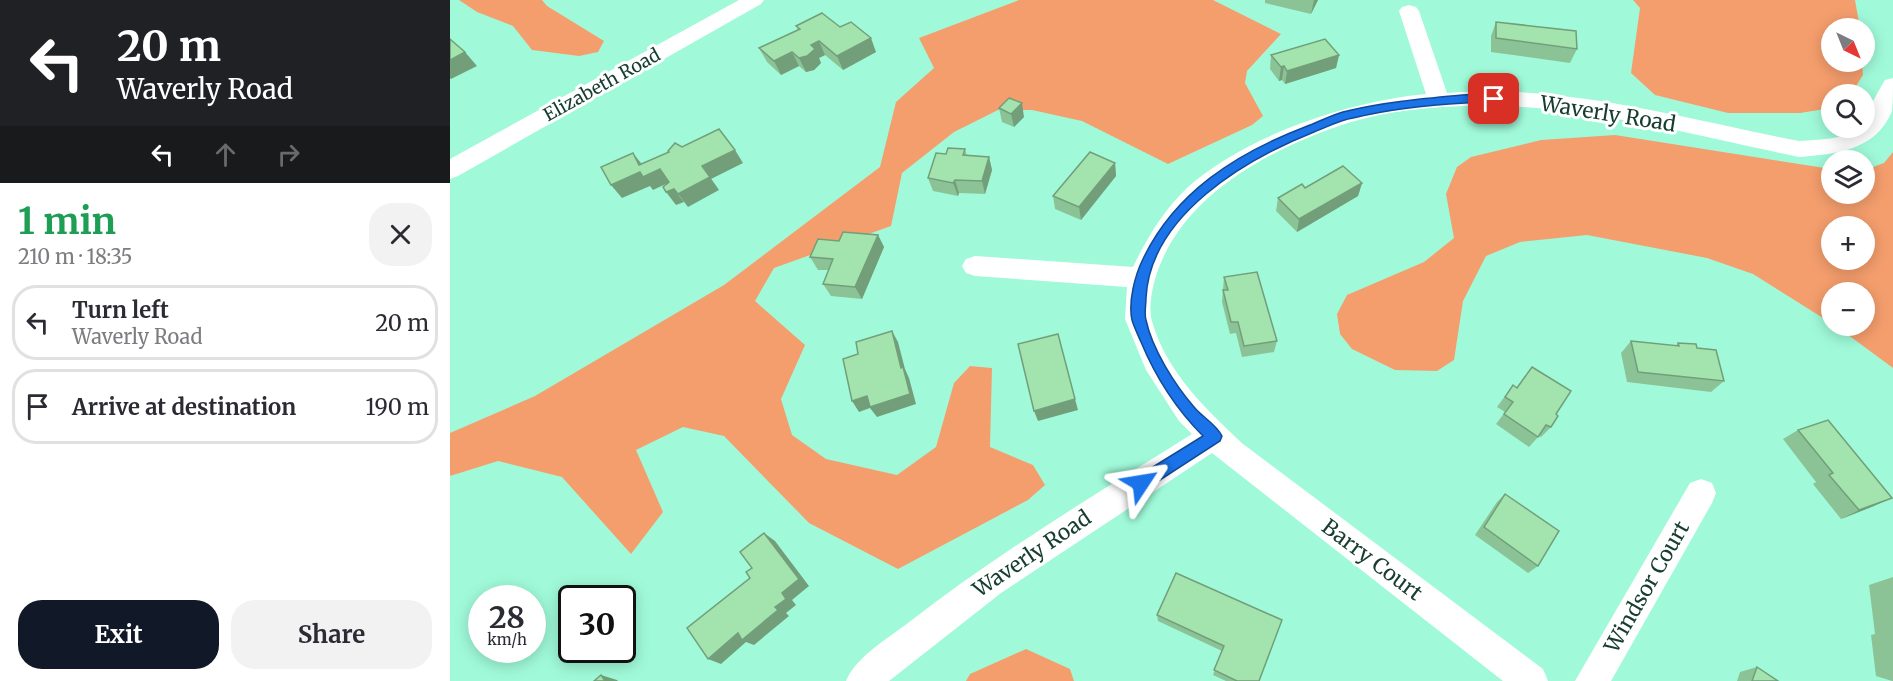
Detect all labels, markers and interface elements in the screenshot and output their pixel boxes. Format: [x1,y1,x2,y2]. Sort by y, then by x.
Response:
north arrow [1821,18,1875,72]
map controls [1821,18,1875,336]
text: 20 m [117,20,221,72]
icon: left [18,24,96,102]
street label: Elizabeth Road [539,43,664,126]
text: Waverly Road [117,72,293,106]
pin [1468,73,1519,124]
icon: arrive [1477,82,1510,115]
button: search [1821,84,1875,138]
street label: Waverly Road [1537,89,1678,138]
icon: left [146,138,179,171]
icon: ahead [209,138,242,171]
icon: right [272,138,305,171]
button: layers [1821,150,1875,204]
text: 1 min [18,199,116,244]
button: close [369,203,432,266]
button: + [1821,216,1875,270]
text: 210 m · 18:35 [18,244,133,269]
button: − [1821,282,1875,336]
text: Turn left [72,296,169,324]
icon: left [21,306,54,339]
text: 20 m [375,309,429,337]
text: Waverly Road [72,324,202,349]
icon: arrive [21,390,54,423]
text: Arrive at destination [72,393,296,421]
text: 190 m [366,393,429,421]
position arrow [1109,451,1173,515]
street label: Waverly Road [967,504,1096,604]
street label: Barry Court [1317,513,1428,606]
street label: Windsor Court [1597,516,1695,658]
speed limit sign: 30 [558,585,636,663]
text: 28 [489,598,525,636]
button: Exit [18,600,219,669]
button: Share [231,600,432,669]
text: km/h [487,630,527,649]

